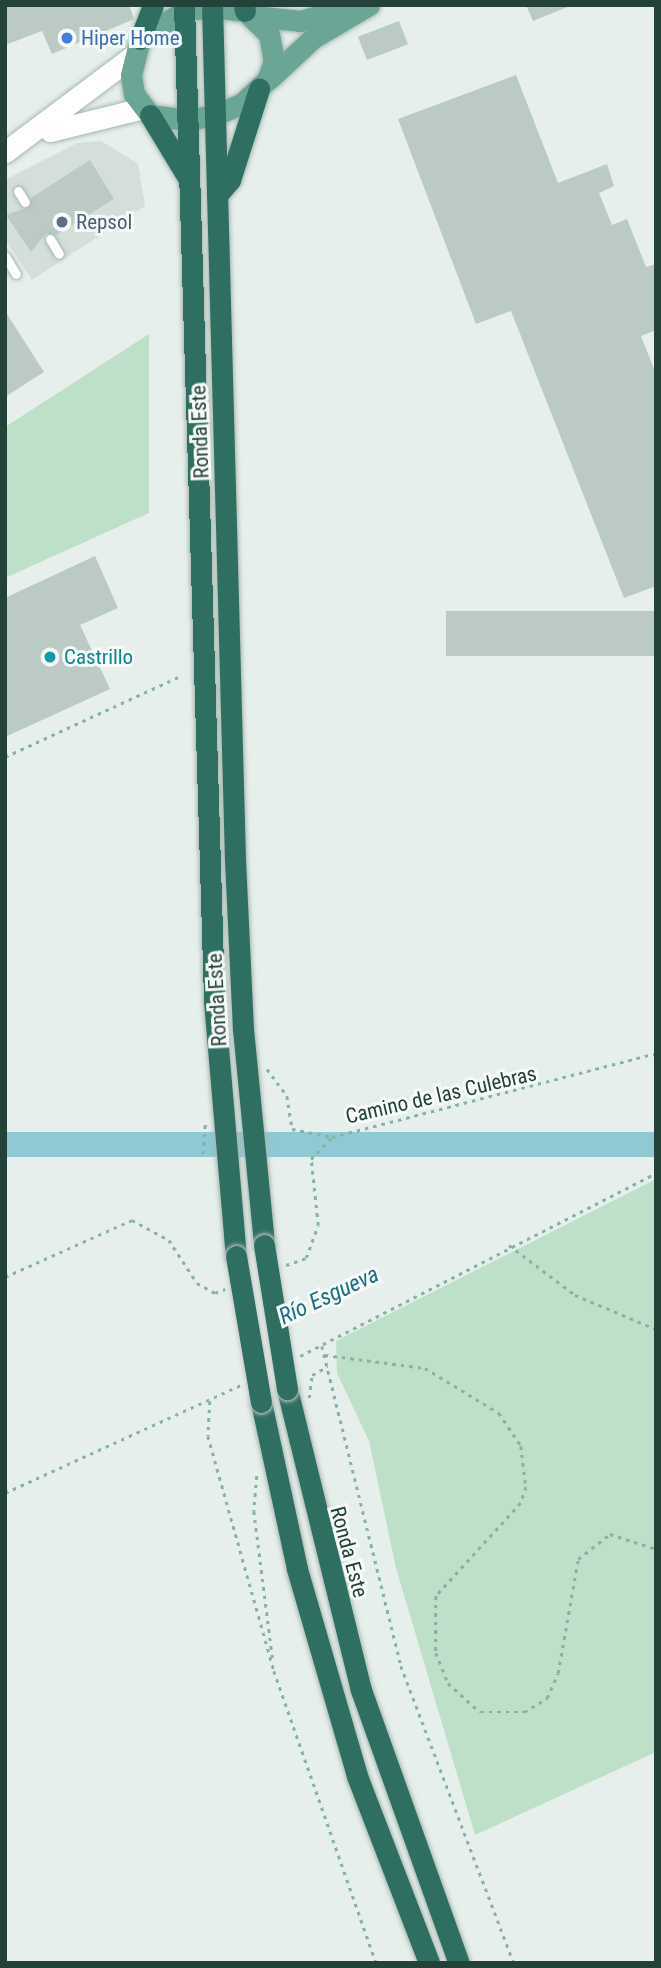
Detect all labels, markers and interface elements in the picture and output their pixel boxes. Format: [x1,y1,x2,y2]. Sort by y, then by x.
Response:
place label: Hiper Home [81,25,179,51]
marker: Hiper Home [59,30,75,46]
place label: Repsol [76,209,132,235]
marker: Repsol [54,214,70,230]
street label: Ronda Este [186,385,214,479]
place label: Castrillo [64,644,133,670]
marker: Castrillo [42,649,58,665]
street label: Ronda Este [202,953,232,1047]
street label: Camino de las Culebras [343,1061,539,1129]
water label: Río Esgueva [275,1261,383,1331]
street label: Ronda Este [325,1504,373,1600]

